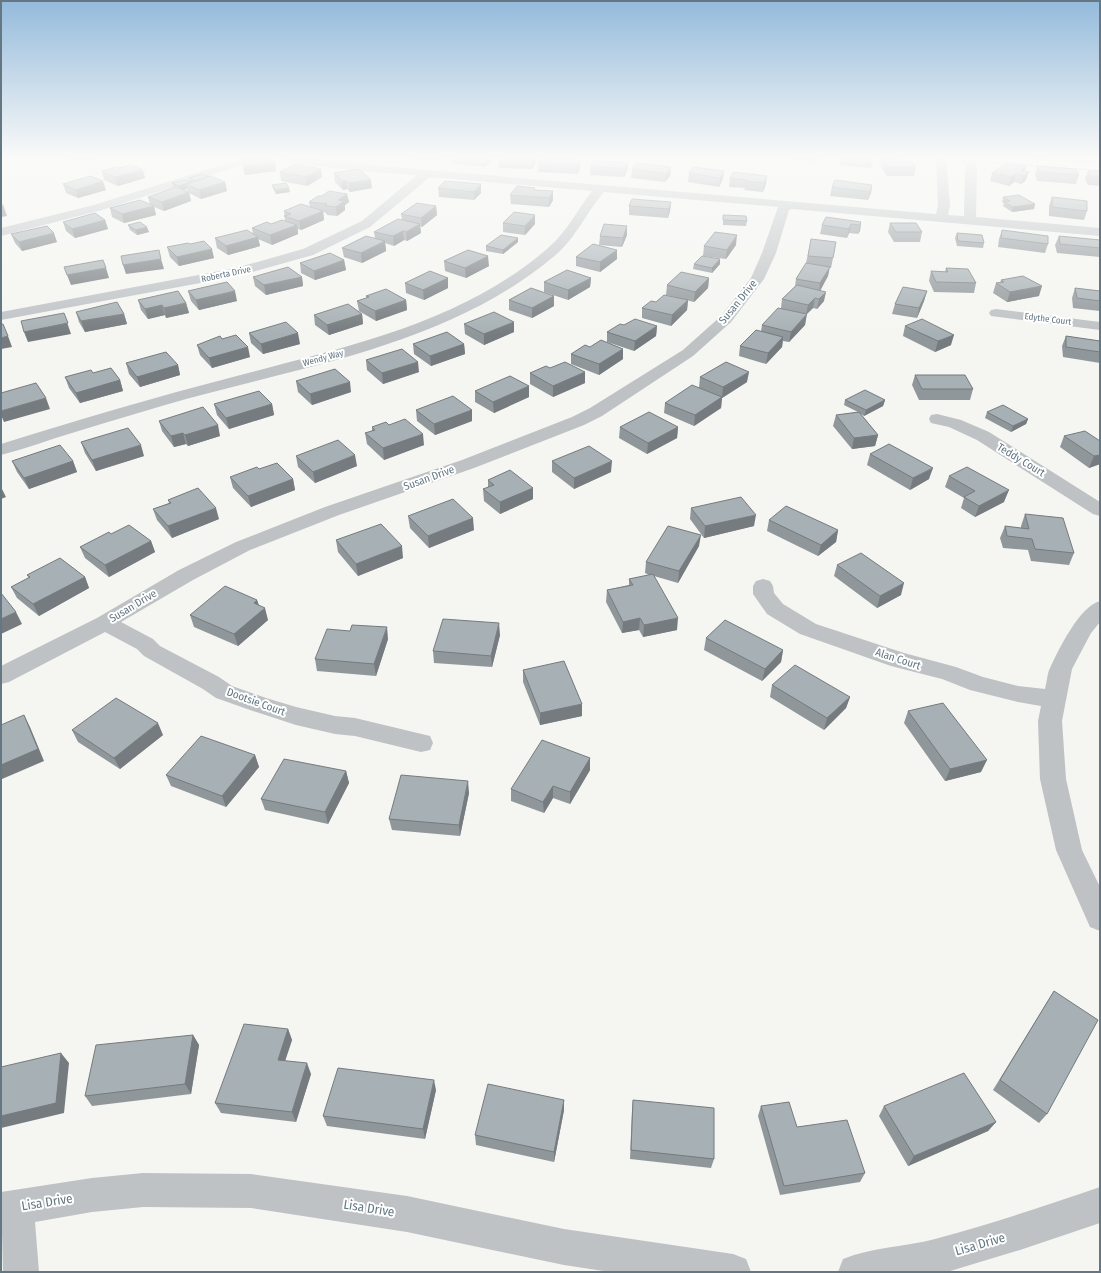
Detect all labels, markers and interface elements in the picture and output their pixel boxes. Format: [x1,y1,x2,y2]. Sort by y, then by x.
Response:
street label: Roberta Drive [200,264,252,284]
street label: Susan Drive [716,277,760,327]
street label: Edythe Court [1024,311,1072,327]
street label: Wendy Way [302,348,344,368]
street label: Teddy Court [995,441,1048,480]
street label: Susan Drive [402,463,456,493]
street label: Susan Drive [107,587,159,625]
street label: Alan Court [874,646,923,673]
street label: Dootsie Court [225,685,287,719]
street label: Lisa Drive [20,1191,74,1213]
street label: Lisa Drive [342,1197,396,1219]
street label: Lisa Drive [953,1230,1007,1258]

